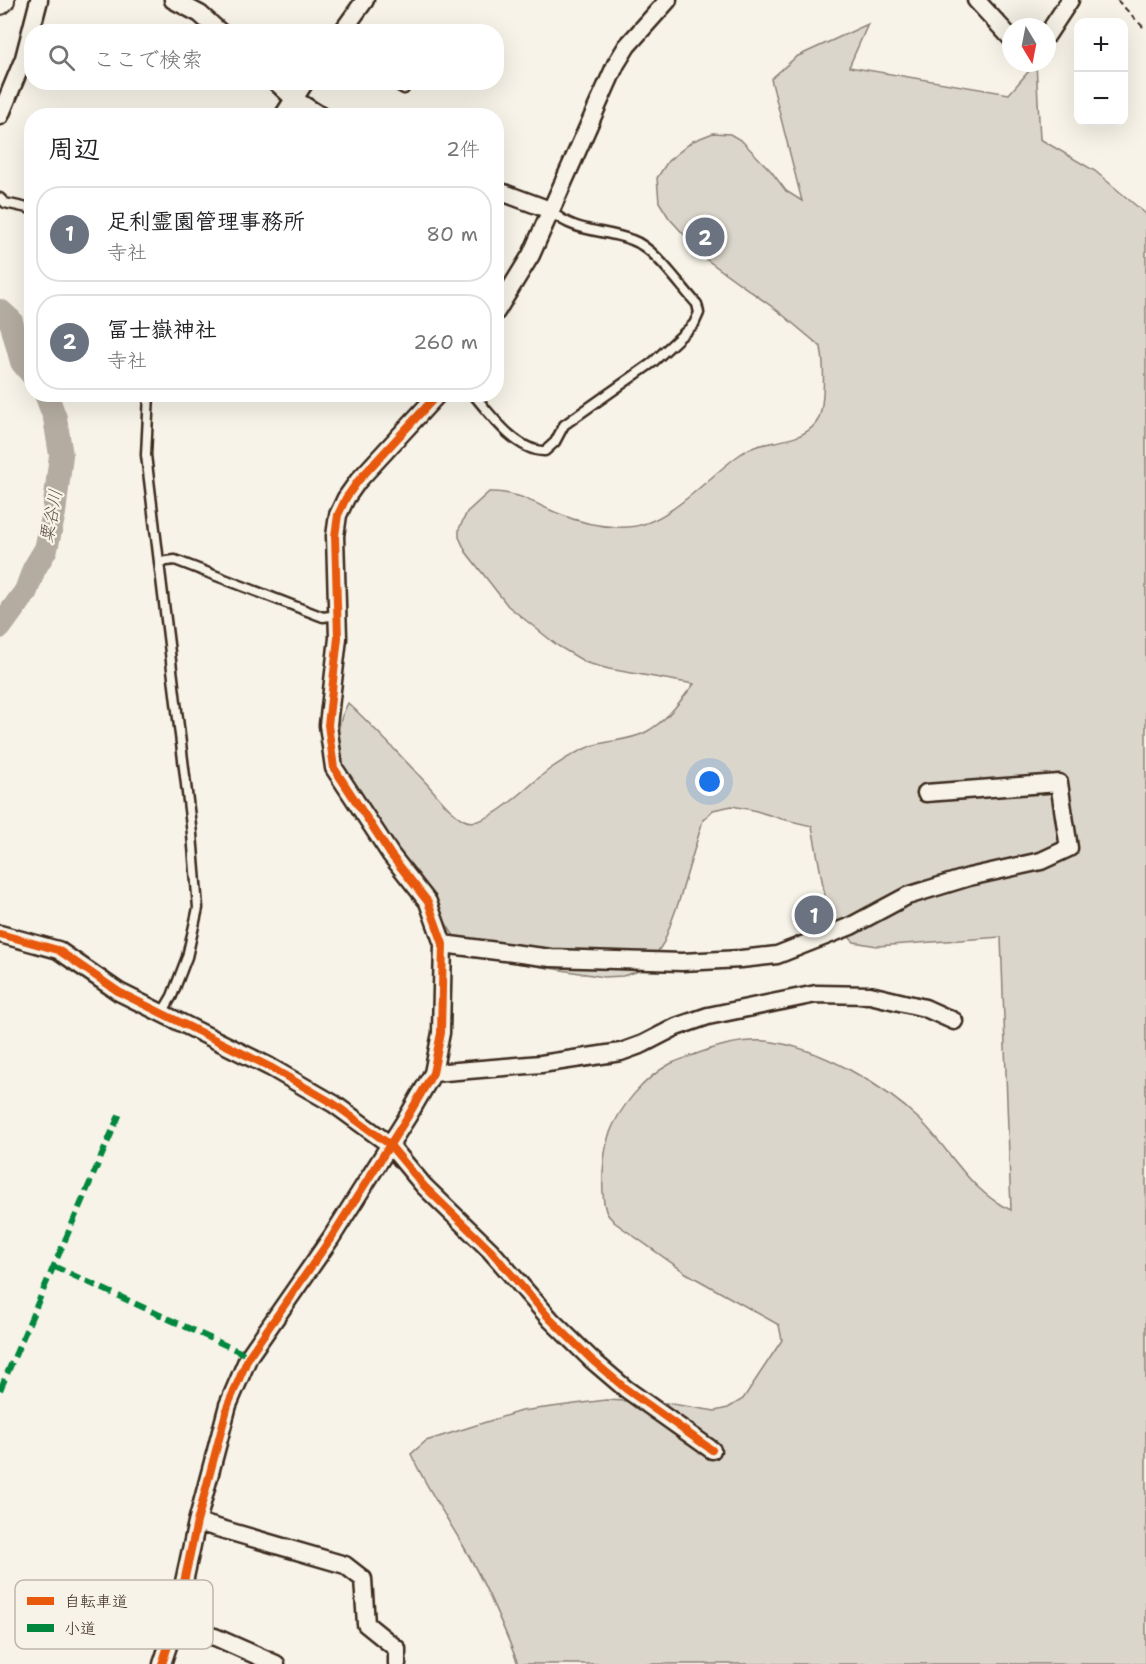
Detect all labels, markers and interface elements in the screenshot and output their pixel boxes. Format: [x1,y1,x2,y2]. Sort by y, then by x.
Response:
north arrow [1002,18,1056,72]
map controls [1074,18,1128,126]
button: + [1074,18,1128,72]
search box [24,24,504,90]
icon: search [45,41,78,74]
text: ここで検索 [93,45,203,74]
button: − [1074,72,1128,126]
text: 周辺 [48,131,100,166]
text: 2件 [446,136,480,162]
text: 足利霊園管理事務所 [107,207,305,236]
pin: 2 [686,214,724,260]
text: 1 [65,221,74,247]
text: 80 m [426,221,478,247]
text: 寺社 [107,239,147,265]
text: 冨士嶽神社 [107,315,217,344]
text: 2 [63,329,77,355]
text: 260 m [413,329,478,355]
text: 寺社 [107,347,147,373]
water label: 粟谷川 [34,487,68,545]
your location [695,767,724,796]
pin: 1 [794,892,834,938]
legend [15,1580,213,1649]
text: 自転車道 [64,1591,128,1612]
text: 小道 [64,1618,96,1639]

